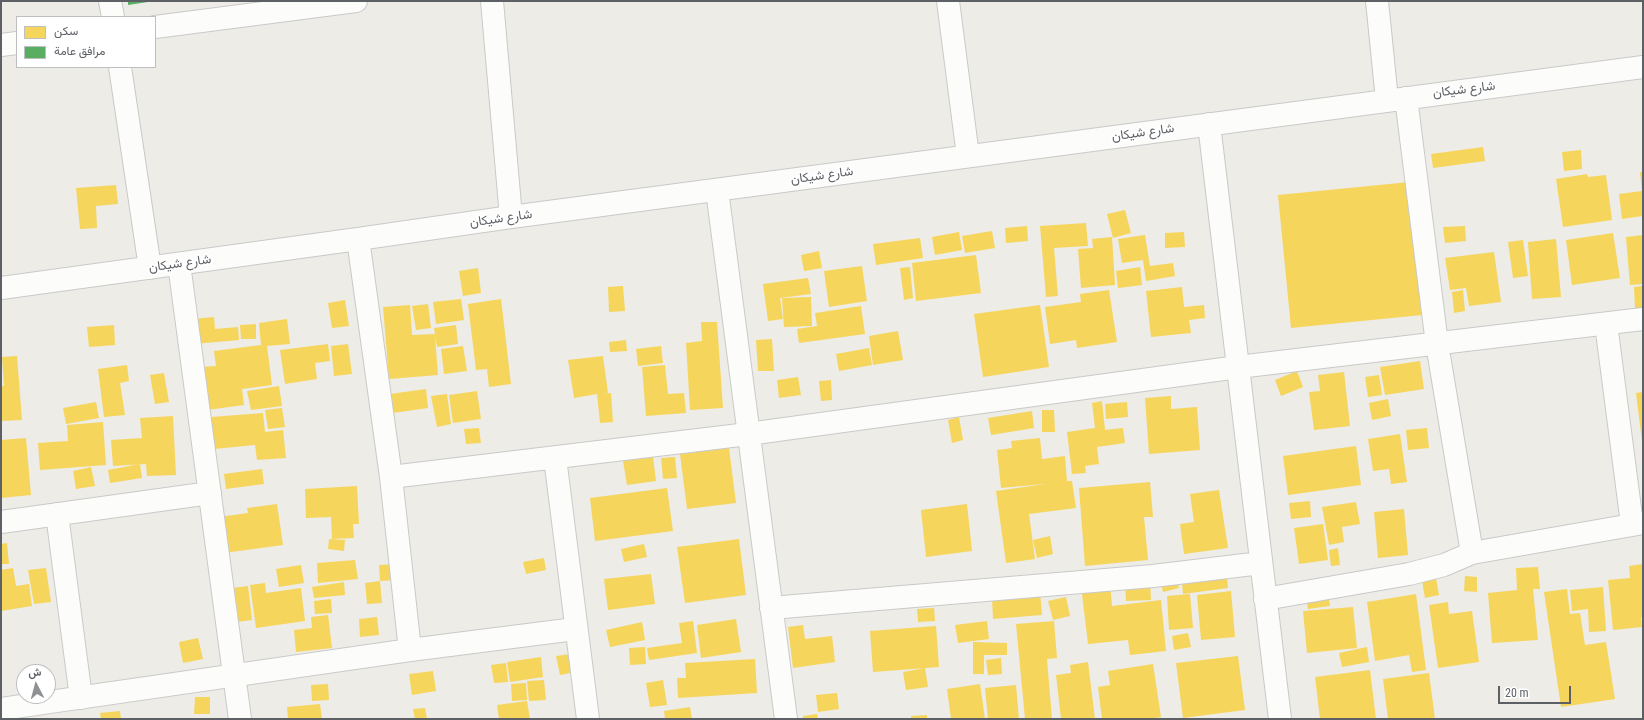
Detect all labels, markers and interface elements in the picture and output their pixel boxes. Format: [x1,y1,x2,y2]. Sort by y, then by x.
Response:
legend [16,16,156,68]
text: سكن [54,24,78,38]
text: مرافق عامة [54,44,106,58]
street label: شارع شيكان [1432,78,1496,102]
street label: شارع شيكان [1111,121,1175,145]
street label: شارع شيكان [790,164,854,188]
street label: شارع شيكان [469,207,533,231]
street label: شارع شيكان [148,252,212,276]
north arrow [16,664,56,704]
text: ش [28,665,42,680]
scale bar [1500,678,1573,704]
text: 20 m [1505,686,1529,700]

